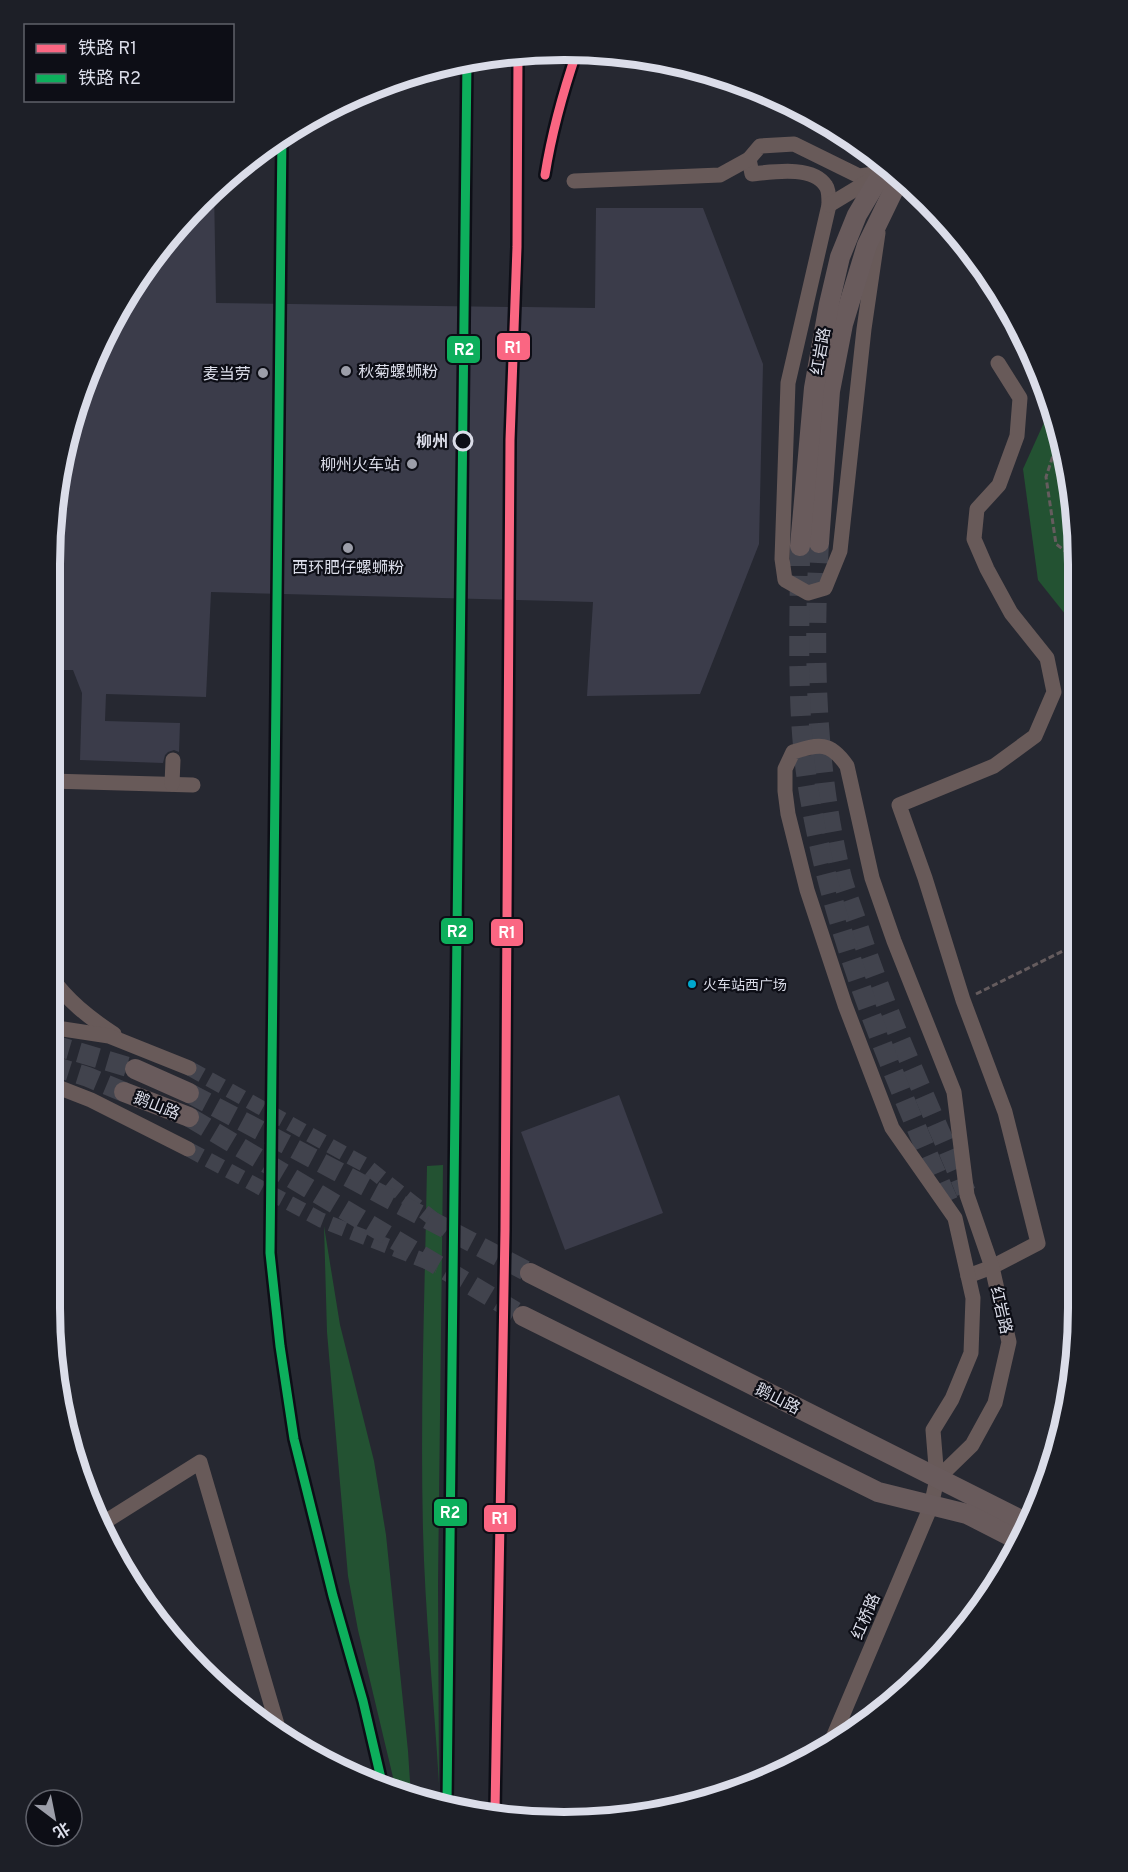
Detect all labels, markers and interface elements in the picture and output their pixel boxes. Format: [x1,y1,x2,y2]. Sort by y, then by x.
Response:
legend [24,24,234,102]
text: 铁路 R1 [78,38,137,61]
text: 铁路 R2 [78,68,141,91]
street label: 红岩路 [808,326,836,377]
line badge: R1 [496,332,531,361]
line badge: R2 [446,335,481,364]
text: R1 [504,339,522,359]
text: R2 [454,341,474,361]
place label: 秋菊螺蛳粉 [358,363,438,383]
marker: 秋菊螺蛳粉 [339,364,353,378]
place label: 麦当劳 [203,365,251,385]
marker: 麦当劳 [256,366,270,380]
marker: 柳州 [453,431,473,451]
place label: 柳州 [416,432,448,453]
place label: 柳州火车站 [320,456,400,476]
marker: 柳州火车站 [405,457,419,471]
marker: 西环肥仔螺蛳粉 [341,541,355,555]
place label: 西环肥仔螺蛳粉 [292,559,404,579]
line badge: R2 [440,917,474,945]
line badge: R1 [490,918,524,947]
text: R2 [447,923,467,943]
text: R1 [498,924,516,944]
place label: 火车站西广场 [703,977,787,995]
marker: 火车站西广场 [686,978,698,990]
street label: 鹅山路 [130,1089,182,1125]
street label: 红岩路 [985,1285,1015,1336]
street label: 鹅山路 [751,1380,803,1420]
line badge: R2 [433,1498,468,1527]
text: R2 [440,1504,460,1524]
line badge: R1 [483,1504,517,1533]
text: R1 [491,1510,509,1530]
street label: 红桥路 [848,1591,885,1643]
north arrow [24,1788,84,1848]
text: 北 [49,1816,73,1842]

